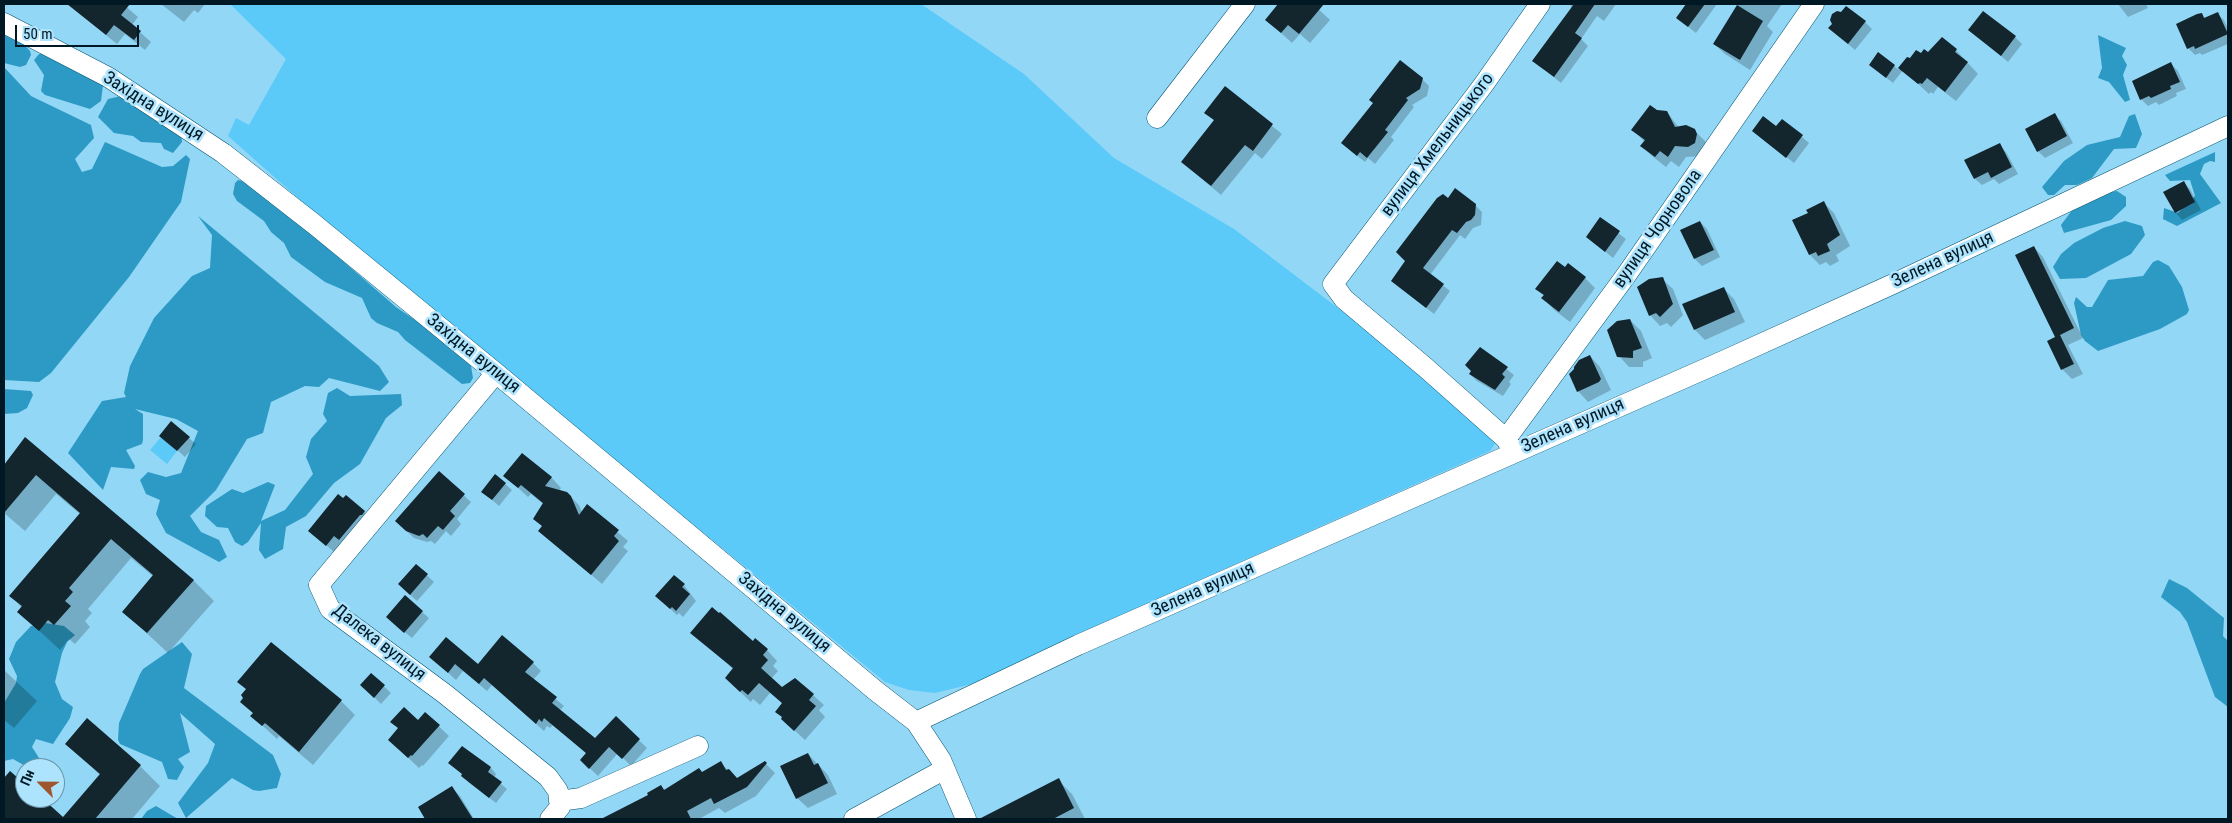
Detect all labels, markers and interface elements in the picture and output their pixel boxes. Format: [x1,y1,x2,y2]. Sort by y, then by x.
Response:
scale bar [18,15,141,47]
text: 50 m [23,25,53,43]
street label: Західна вулиця [99,68,207,146]
street label: вулиця Хмельницького [1377,69,1499,221]
street label: вулиця Чорновола [1609,166,1707,292]
street label: Зелена вулиця [1889,227,1997,293]
street label: Західна вулиця [422,310,524,398]
street label: Зелена вулиця [1518,394,1628,458]
street label: Зелена вулиця [1148,558,1258,622]
street label: Західна вулиця [733,568,835,658]
street label: Далека вулиця [328,600,430,686]
north arrow [15,758,65,808]
text: Пн [17,767,38,788]

